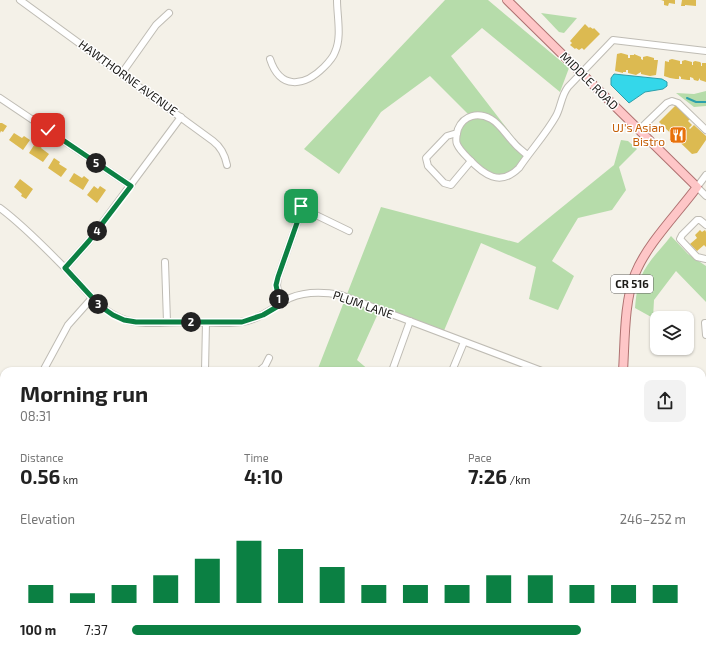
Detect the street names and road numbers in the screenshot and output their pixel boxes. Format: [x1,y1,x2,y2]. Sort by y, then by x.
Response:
street label: HAWTHORNE AVENUE [76,37,181,118]
street label: MIDDLE ROAD [558,48,622,112]
road number: CR 516 [611,275,653,293]
street label: PLUM LANE [331,287,396,321]

